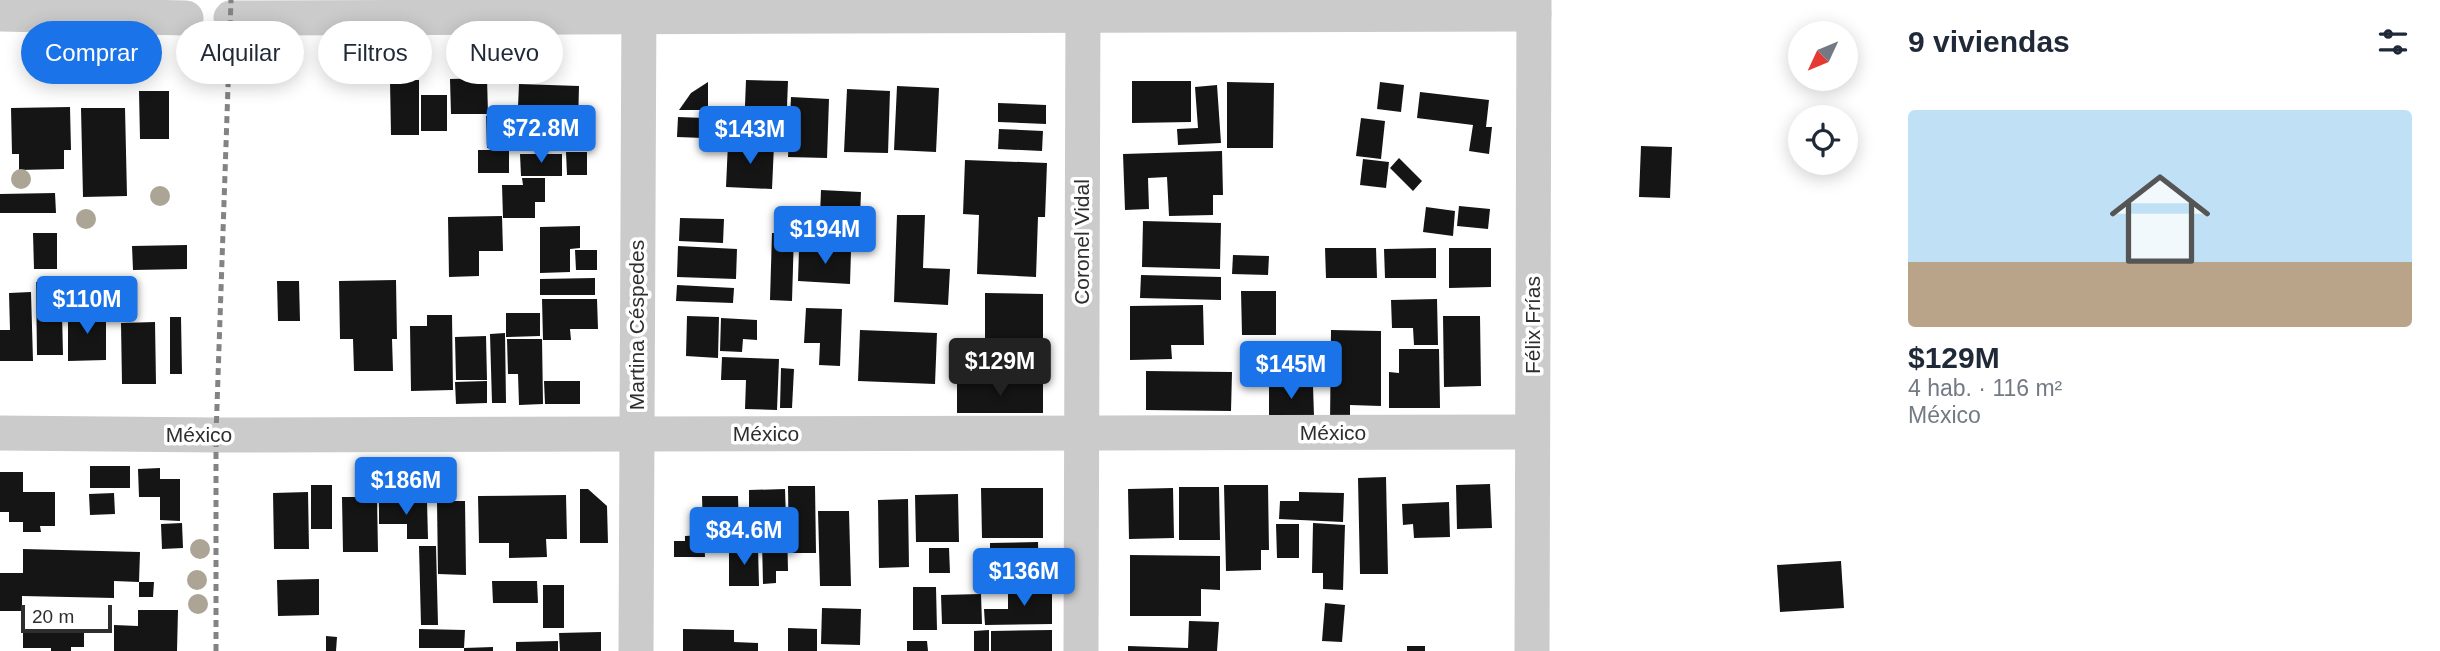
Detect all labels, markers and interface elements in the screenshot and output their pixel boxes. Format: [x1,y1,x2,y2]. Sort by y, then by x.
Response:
chip: Comprar [21,21,162,84]
chip: Alquilar [176,21,304,84]
chip: Filtros [318,21,432,84]
chip: Nuevo [446,21,563,84]
north arrow [1788,21,1858,91]
map controls [1788,21,1858,175]
icon: filters [2374,23,2412,61]
text: 9 viviendas [1908,25,2070,58]
button: locate [1788,105,1858,175]
pin: $72.8M [484,106,598,165]
pin: $143M [701,106,799,166]
text: $72.8M [503,115,579,141]
text: $143M [715,116,785,142]
icon: home [2097,156,2223,282]
street label: Coronel Vidal [1070,179,1093,305]
pin: $194M [776,206,874,266]
text: $194M [790,216,860,242]
street label: Martina Céspedes [625,240,648,410]
pin: $110M [38,276,136,336]
street label: Félix Frías [1521,276,1544,374]
text: $110M [52,286,122,312]
pin: $129M [951,338,1049,398]
text: $129M [1908,341,2000,374]
pin: $145M [1242,342,1340,401]
text: $129M [965,348,1035,374]
text: $145M [1256,351,1326,377]
text: 4 hab. · 116 m² [1908,375,2062,401]
text: México [1908,402,1981,428]
street label: México [1300,421,1366,444]
street label: México [733,422,799,445]
street label: México [166,423,232,446]
pin: $186M [357,458,455,517]
text: $186M [371,467,441,493]
pin: $84.6M [687,508,801,567]
text: $84.6M [706,517,782,543]
pin: $136M [975,548,1073,608]
text: $136M [989,558,1059,584]
scale bar [21,602,112,634]
text: 20 m [32,606,74,627]

